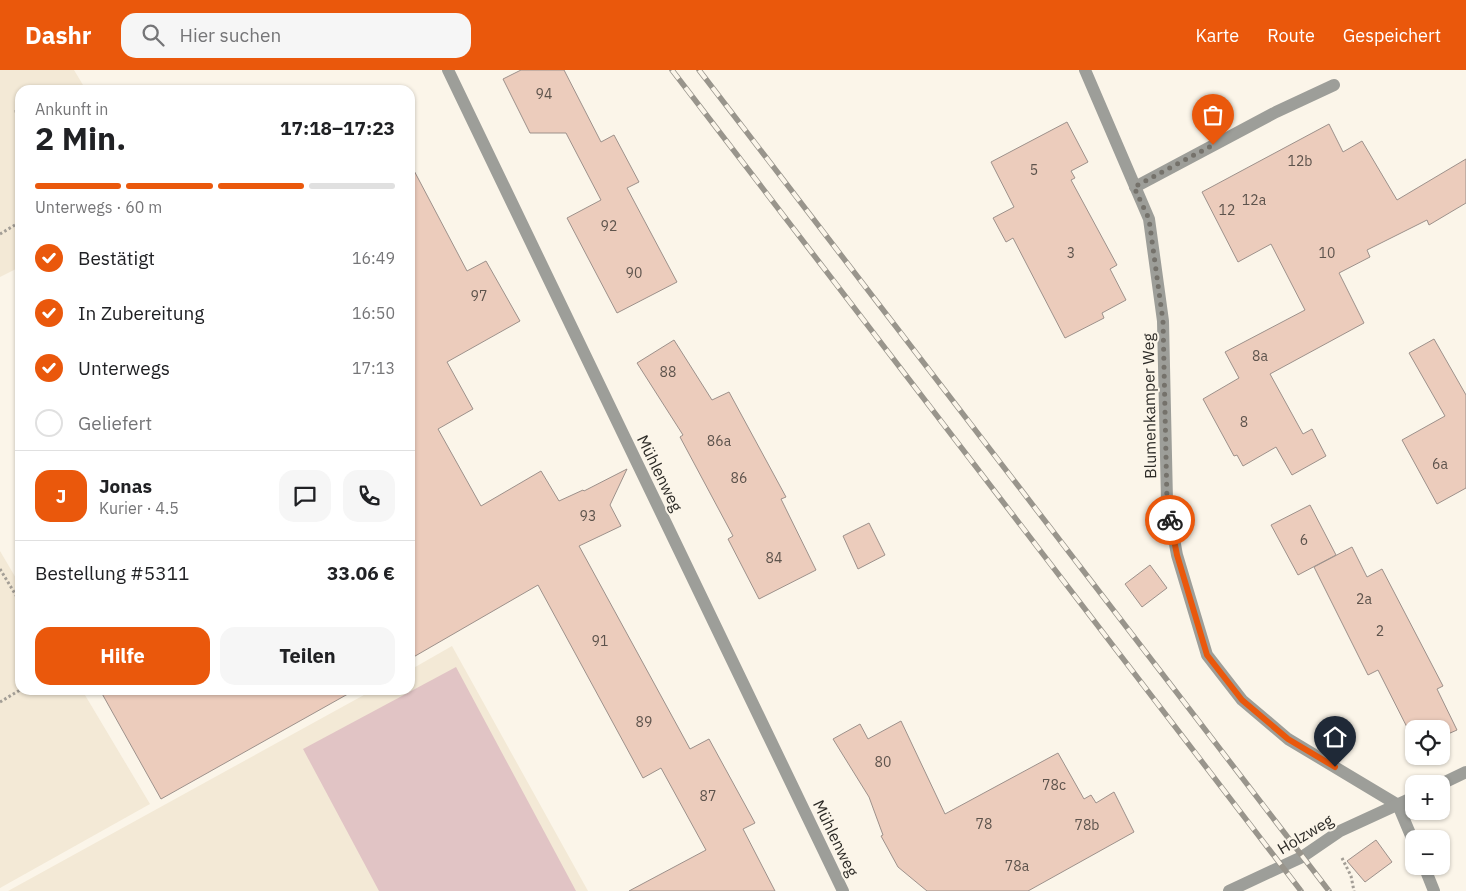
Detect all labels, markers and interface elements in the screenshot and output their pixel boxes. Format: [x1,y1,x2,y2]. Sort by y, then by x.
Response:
search box [121,13,471,58]
text: Dashr [25,19,91,51]
icon: search [139,21,167,49]
text: Hier suchen [179,23,281,47]
text: Karte [1196,24,1239,47]
text: Route [1267,24,1315,47]
text: Gespeichert [1343,24,1441,47]
house number: 94 [536,85,552,103]
pin [1192,94,1234,145]
text: Ankunft in [35,99,108,119]
icon: bag [1199,101,1227,129]
text: 17:18–17:23 [280,116,395,140]
text: 2 Min. [35,117,126,159]
house number: 12b [1288,152,1312,170]
house number: 5 [1030,161,1038,179]
house number: 12a [1242,191,1267,209]
text: Unterwegs · 60 m [35,197,162,217]
house number: 12 [1219,201,1235,219]
house number: 92 [601,217,617,235]
icon: check [35,244,63,272]
house number: 3 [1067,244,1075,262]
house number: 10 [1319,244,1335,262]
text: Bestätigt [78,246,155,270]
text: 16:49 [352,248,395,268]
house number: 90 [626,264,642,282]
house number: 97 [471,287,487,305]
icon: check [35,299,63,327]
text: In Zubereitung [78,301,204,325]
text: 16:50 [352,303,395,323]
street label: Blumenkamper Weg [1138,333,1160,479]
house number: 8a [1252,347,1268,365]
icon: check [35,354,63,382]
text: Unterwegs [78,356,170,380]
text: 17:13 [352,358,395,378]
house number: 88 [660,363,676,381]
text: Geliefert [78,411,152,435]
house number: 8 [1240,413,1248,431]
street label: Mühlenweg [633,431,687,515]
house number: 86a [707,432,732,450]
house number: 6a [1432,455,1448,473]
house number: 86 [731,469,747,487]
button: chat [279,470,331,522]
button: phone [343,470,395,522]
text: Jonas [99,474,152,498]
text: J [56,484,66,508]
courier [1145,495,1195,545]
text: Kurier · 4.5 [99,498,179,518]
icon: bike [1156,506,1184,534]
house number: 93 [580,507,596,525]
house number: 6 [1300,531,1308,549]
house number: 84 [766,549,782,567]
text: Bestellung #5311 [35,561,189,585]
text: 33.06 € [327,561,395,585]
house number: 2a [1356,590,1372,608]
house number: 2 [1376,622,1384,640]
button: Hilfe [35,627,210,685]
button: Teilen [220,627,395,685]
house number: 91 [592,632,608,650]
house number: 89 [636,713,652,731]
pin [1314,716,1356,767]
map controls [1405,720,1450,875]
button: locate [1405,720,1450,765]
icon: home [1321,723,1349,751]
house number: 80 [875,753,891,771]
button: + [1405,775,1450,820]
house number: 78c [1042,776,1066,794]
house number: 87 [700,787,716,805]
street label: Mühlenweg [809,796,863,880]
street label: Holzweg [1273,809,1337,858]
house number: 78 [976,815,992,833]
house number: 78b [1075,816,1099,834]
button: − [1405,830,1450,875]
house number: 78a [1005,857,1030,875]

